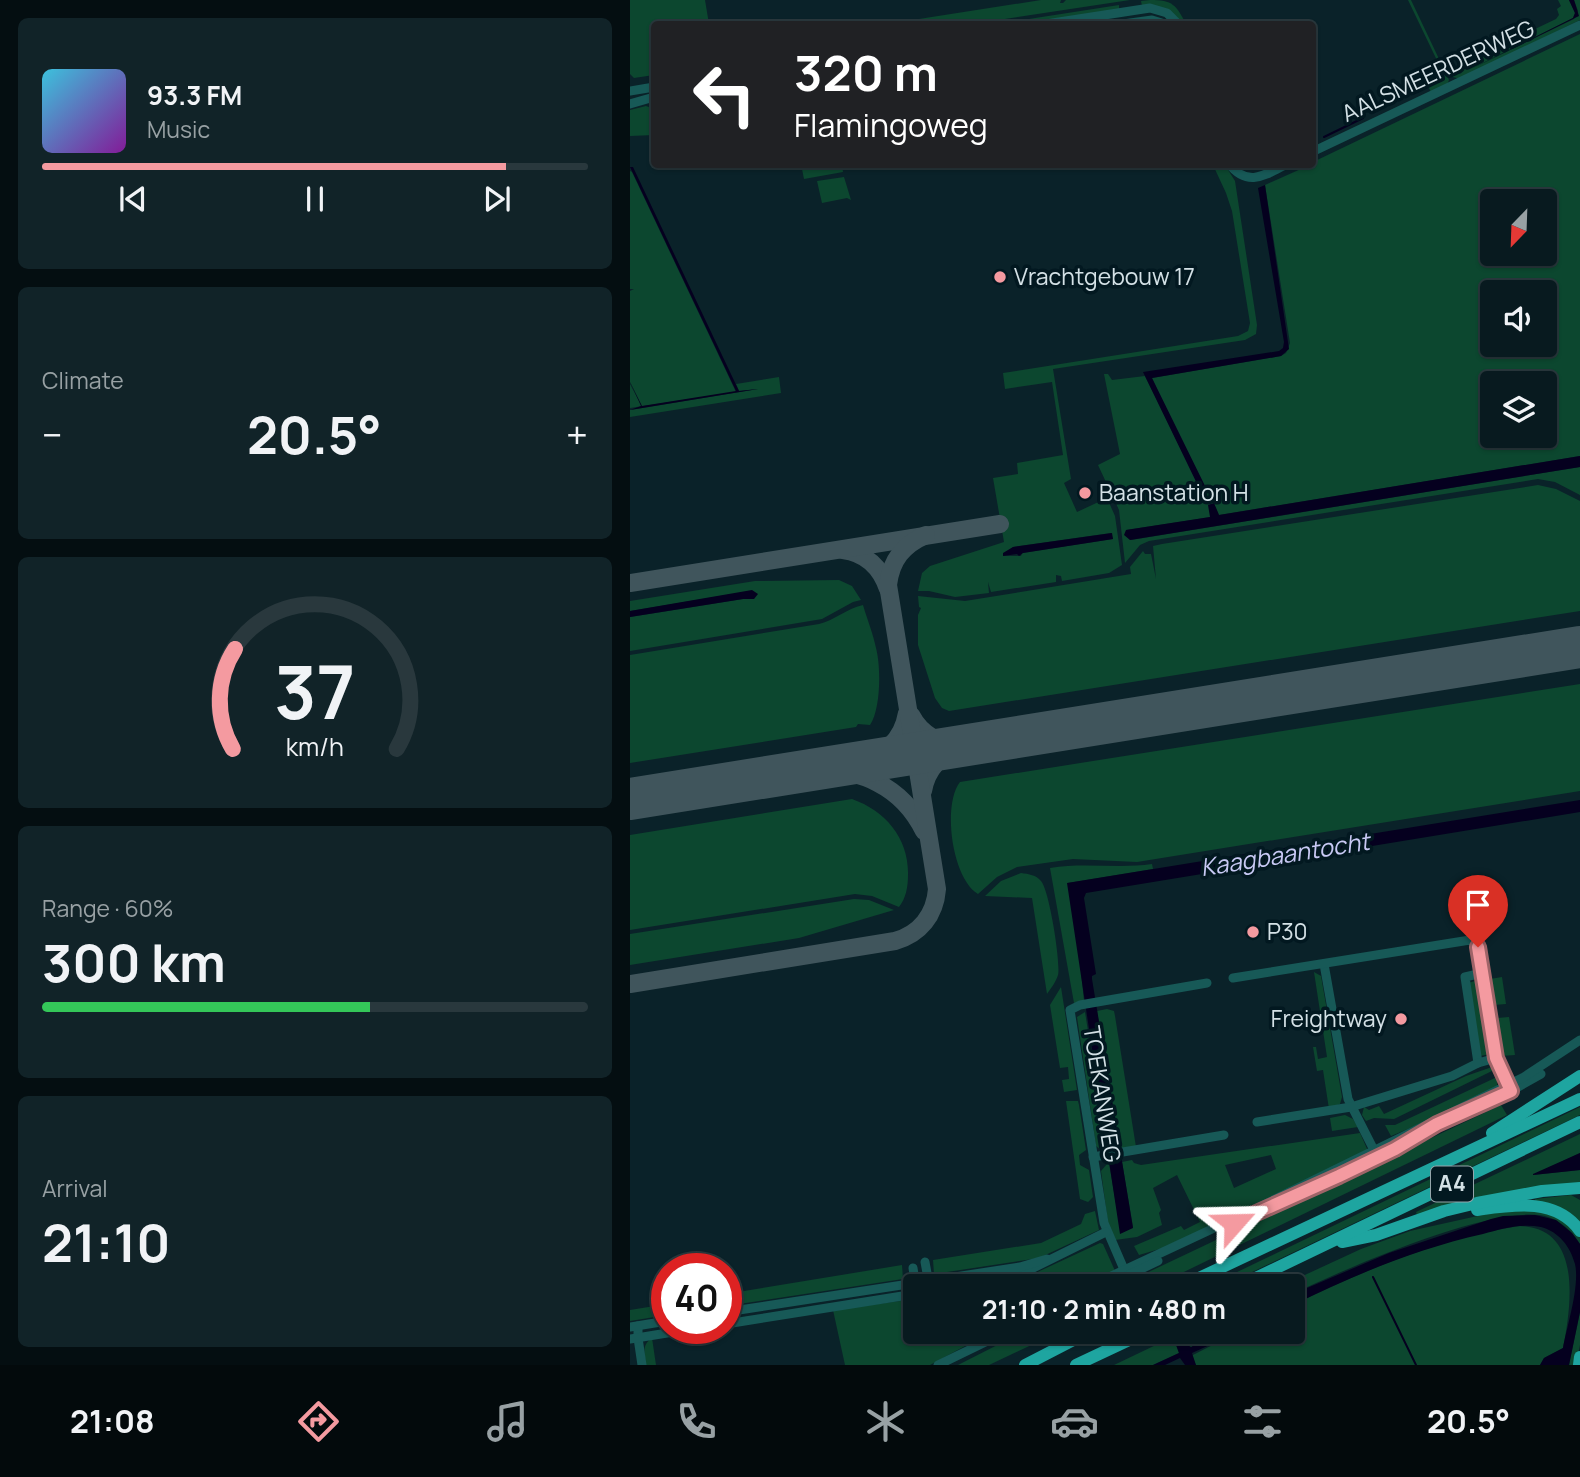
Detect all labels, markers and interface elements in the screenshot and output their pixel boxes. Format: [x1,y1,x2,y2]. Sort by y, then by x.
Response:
street label: AALSMEERDERWEG [1336,11,1539,129]
text: 320 m [794,39,938,106]
icon: left [679,49,770,140]
text: 93.3 FM [147,77,242,113]
text: Flamingoweg [794,103,988,147]
text: Music [147,113,210,145]
icon: previous [114,180,152,218]
icon: pause [296,180,334,218]
icon: next [478,180,516,218]
north arrow [1480,189,1558,266]
map controls [1480,189,1557,448]
place label: Vrachtgebouw 17 [1014,260,1195,292]
marker: Vrachtgebouw 17 [992,269,1008,285]
button: sound [1480,280,1557,357]
text: Climate [42,364,124,396]
button: layers [1480,371,1557,448]
text: 20.5° [247,399,382,470]
text: − [42,408,63,460]
text: + [566,408,588,460]
place label: Baanstation H [1099,476,1249,508]
marker: Baanstation H [1077,485,1093,501]
text: 37 [274,641,356,741]
text: km/h [286,728,344,763]
water label: Kaagbaantocht [1198,823,1374,883]
pin [1448,875,1508,947]
icon: arrive [1459,886,1497,924]
text: Range · 60% [42,892,173,924]
place label: P30 [1267,915,1308,947]
marker: P30 [1245,924,1261,940]
text: 300 km [42,927,226,998]
place label: Freightway [1271,1002,1387,1034]
marker: Freightway [1393,1011,1409,1027]
street label: TOEKANWEG [1076,1023,1130,1164]
road number: A4 [1431,1166,1473,1202]
text: Arrival [42,1172,108,1204]
position arrow [1197,1186,1271,1260]
text: 21:10 [42,1207,171,1278]
speed limit sign: 40 [651,1253,742,1344]
text: 21:10 · 2 min · 480 m [982,1291,1226,1327]
icon: directions [294,1397,343,1446]
icon: music [483,1397,532,1446]
icon: phone [672,1397,721,1446]
icon: climate [861,1397,910,1446]
icon: car [1050,1397,1099,1446]
icon: filters [1238,1397,1287,1446]
text: 21:08 [70,1399,155,1443]
text: 20.5° [1427,1399,1510,1443]

